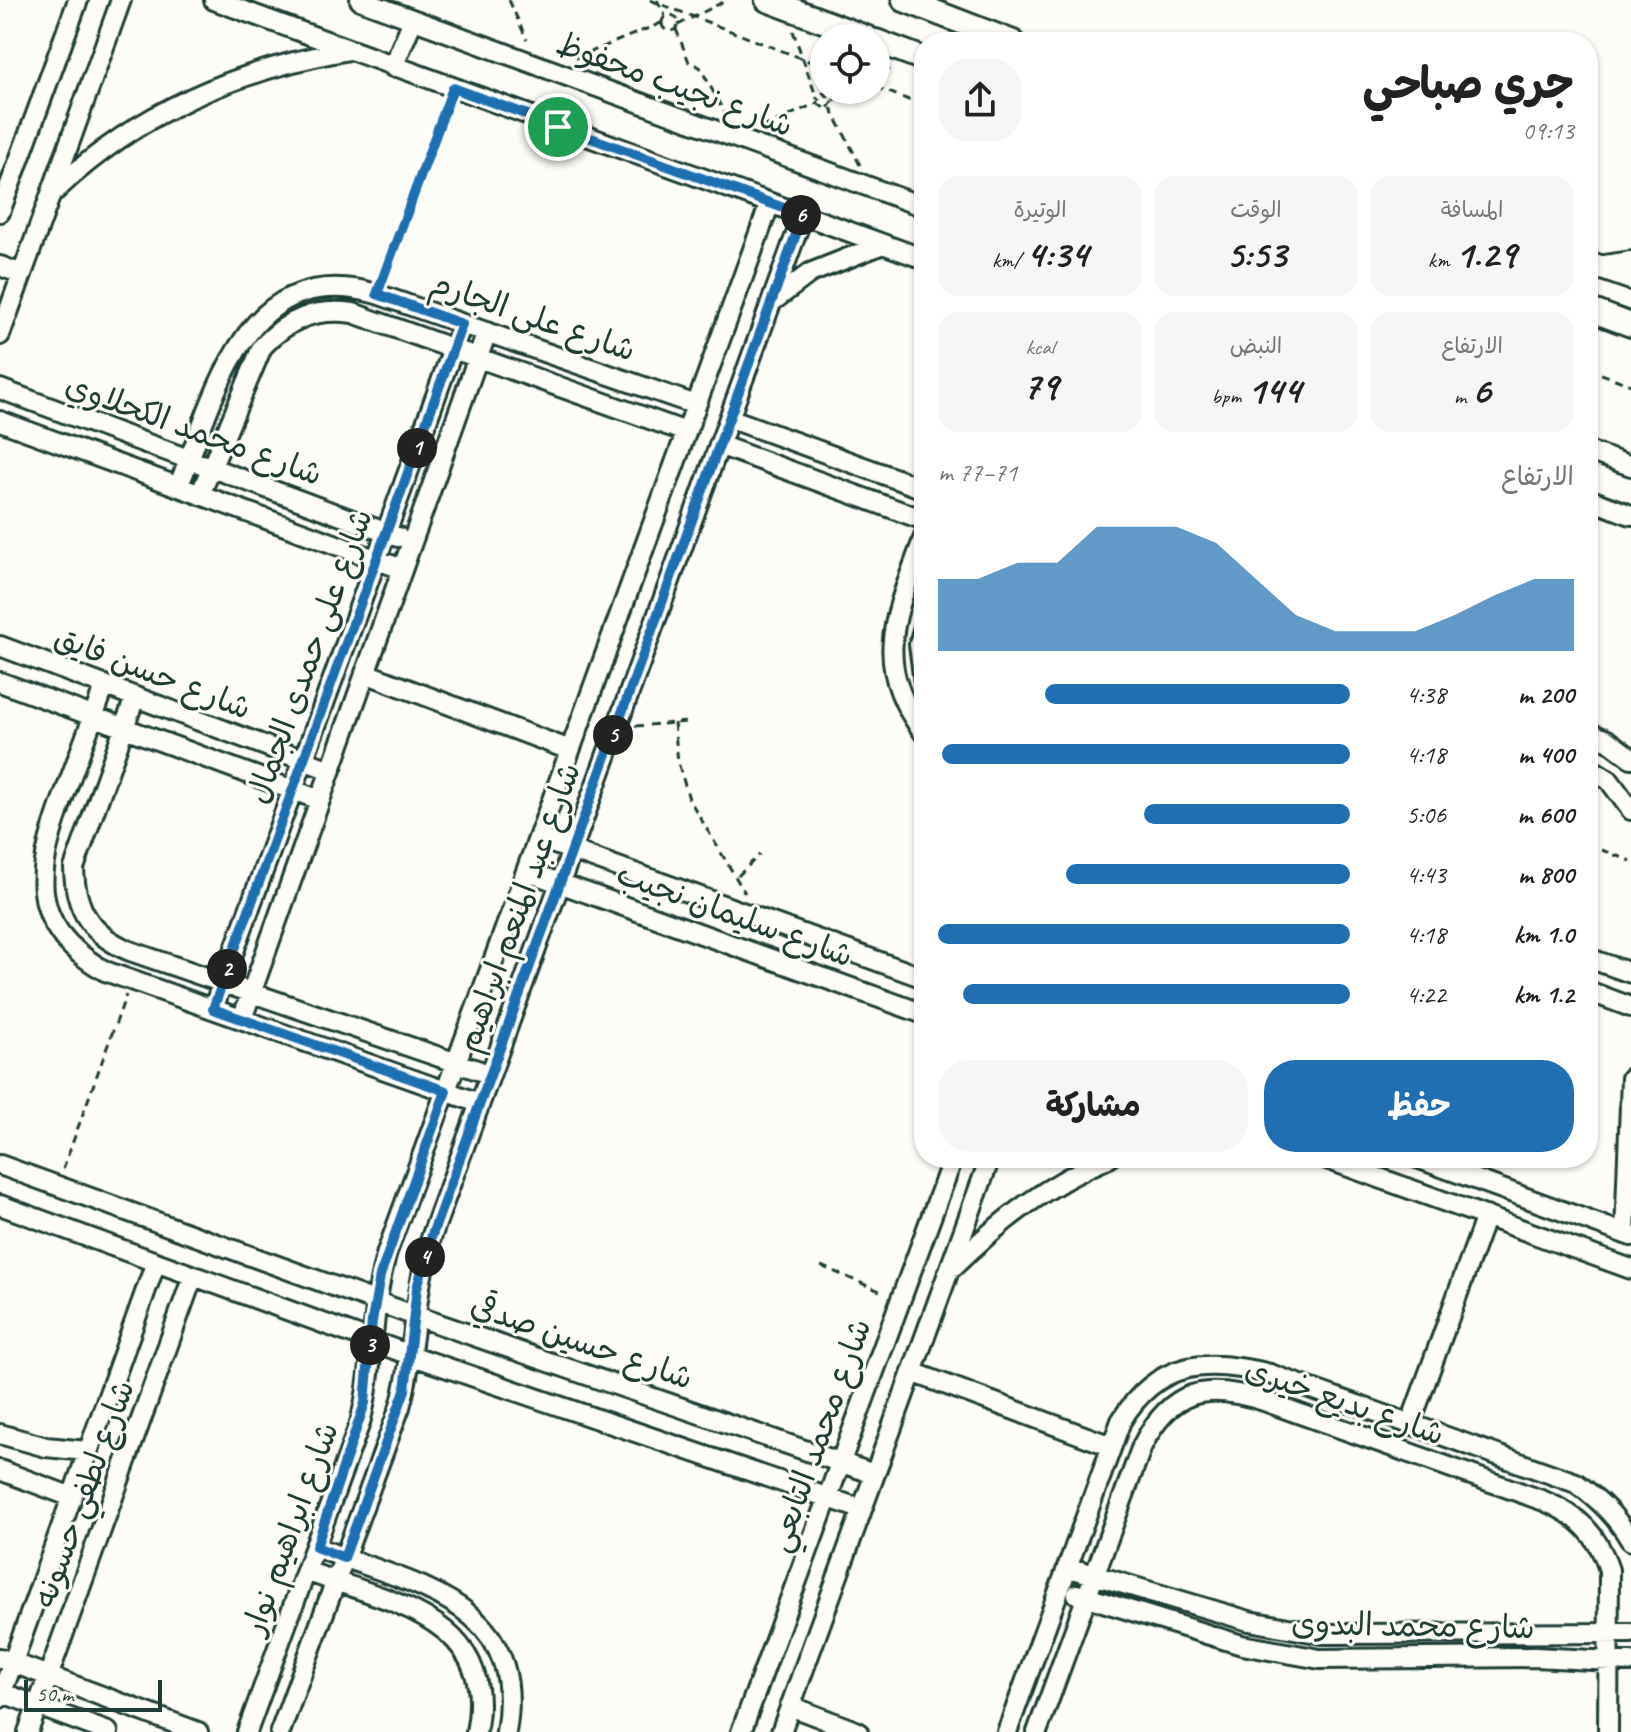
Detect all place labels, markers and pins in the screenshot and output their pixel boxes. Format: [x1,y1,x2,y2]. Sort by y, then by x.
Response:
pin [524,93,592,161]
pin: 6 [781,195,821,235]
pin: 1 [397,428,437,468]
pin: 5 [593,715,633,755]
pin: 2 [207,949,247,989]
pin: 4 [405,1237,445,1277]
pin: 3 [350,1325,390,1365]

